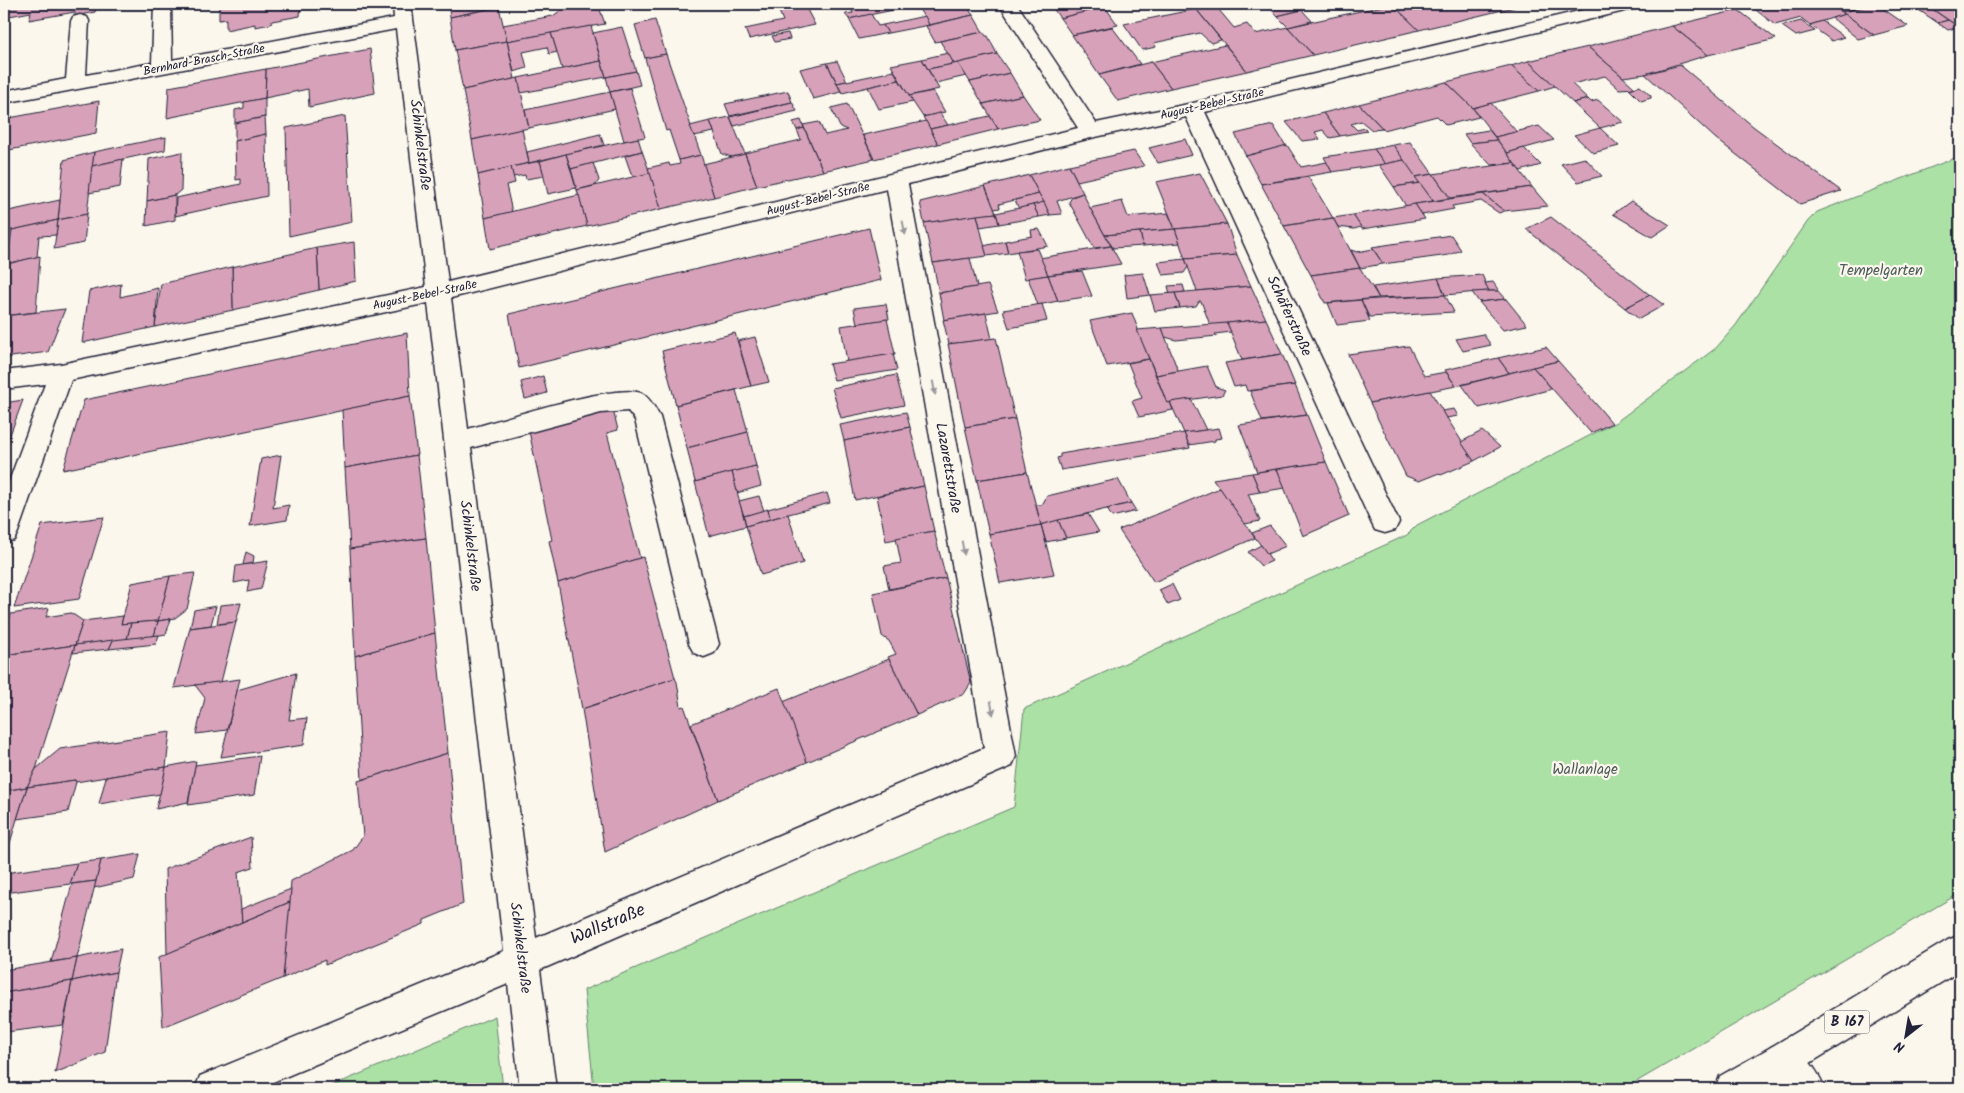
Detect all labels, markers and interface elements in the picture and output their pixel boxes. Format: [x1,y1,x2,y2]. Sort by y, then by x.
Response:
street label: Bernhard-Brasch-Straße [142,39,267,81]
street label: August-Bebel-Straße [1158,83,1266,125]
street label: Schinkelstraße [403,98,438,192]
street label: August-Bebel-Straße [764,177,872,221]
one-way arrow [901,220,909,236]
park label: Tempelgarten [1839,259,1923,283]
street label: Schäferstraße [1260,272,1318,361]
street label: August-Bebel-Straße [371,275,479,315]
one-way arrow [930,380,938,396]
street label: Lazarettstraße [928,421,968,516]
street label: Schinkelstraße [453,499,488,593]
one-way arrow [959,540,967,556]
one-way arrow [989,700,997,716]
park label: Wallanlage [1552,758,1618,782]
street label: Wallstraße [566,896,650,954]
street label: Schinkelstraße [503,901,538,995]
road number: B 167 [1824,1010,1870,1034]
north arrow [1882,1010,1932,1060]
text: N [1890,1034,1909,1058]

